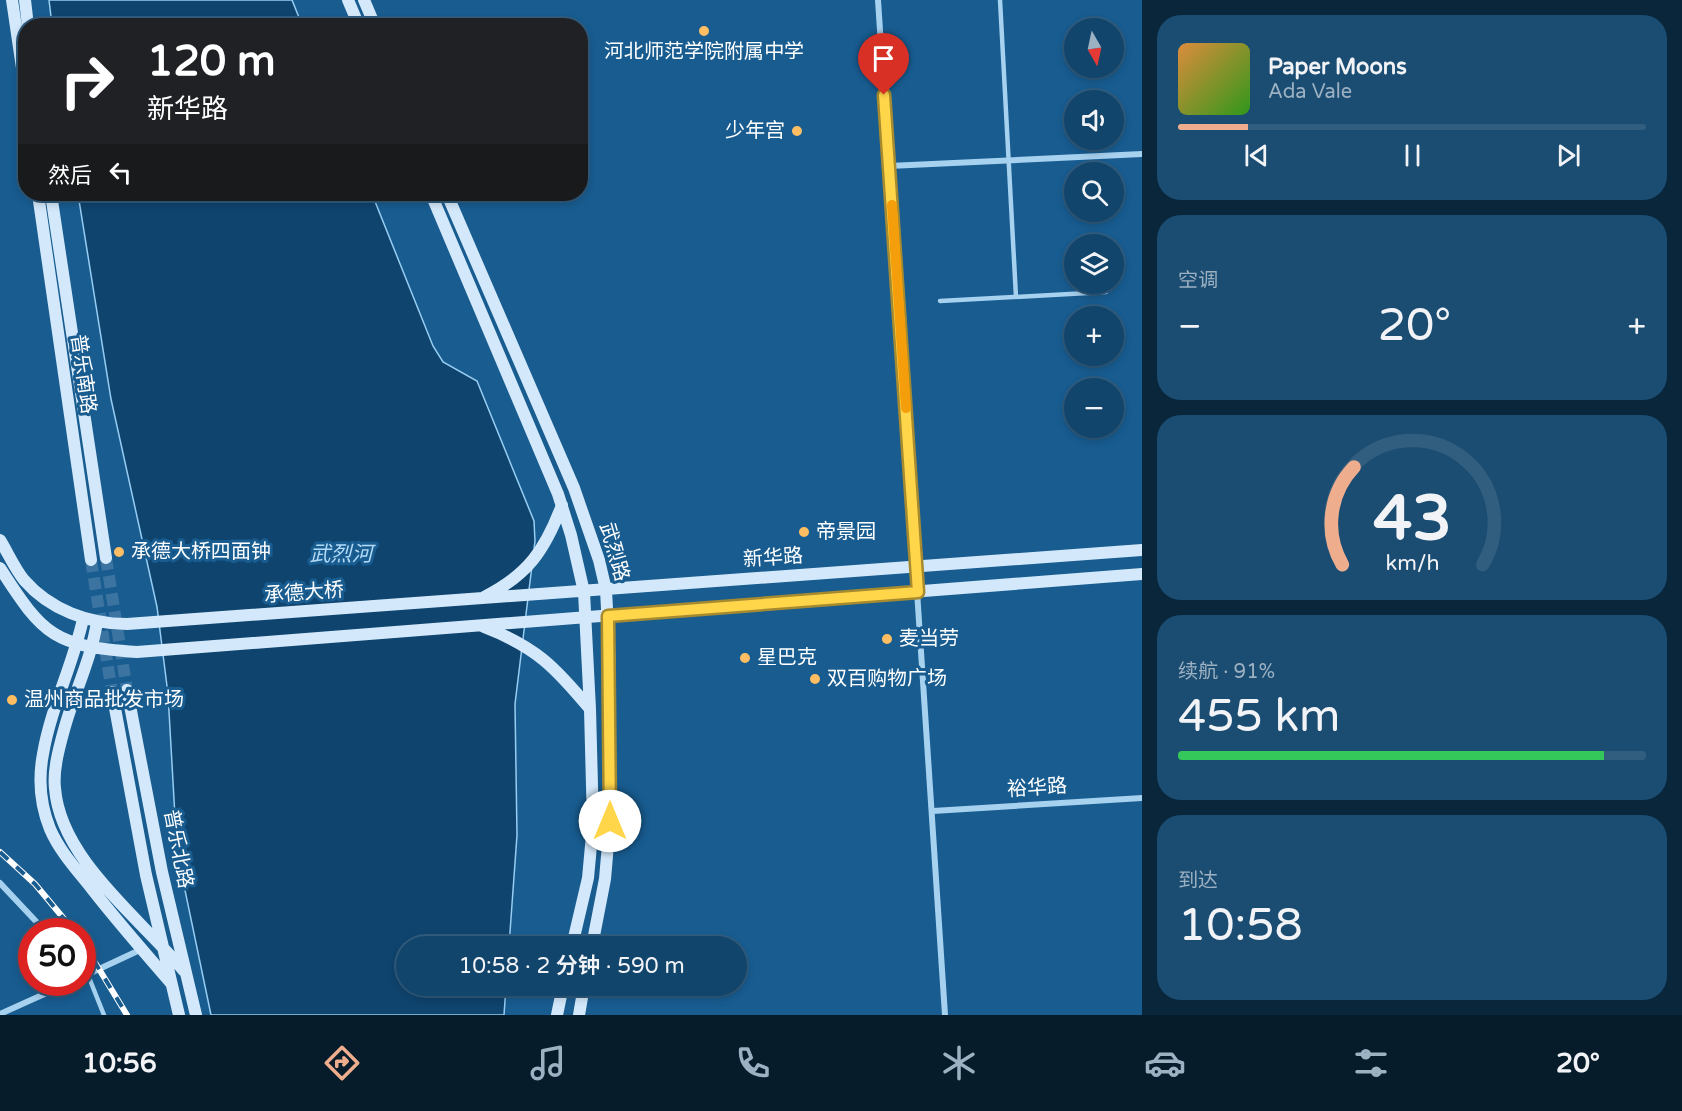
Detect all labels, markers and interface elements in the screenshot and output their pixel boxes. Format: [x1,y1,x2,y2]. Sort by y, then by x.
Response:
north arrow [1064,18,1124,78]
map controls [1064,18,1124,438]
marker: 河北师范学院附属中学 [697,24,711,38]
pin [858,33,909,95]
text: 120 m [147,36,276,87]
place label: 河北师范学院附属中学 [604,40,804,64]
icon: right [48,42,126,120]
icon: arrive [867,42,900,75]
text: Paper Moons [1268,54,1407,80]
text: Ada Vale [1268,80,1352,104]
button: sound [1064,90,1124,150]
text: 新华路 [147,93,228,126]
place label: 少年宫 [725,119,785,143]
marker: 少年宫 [790,124,804,138]
icon: previous [1240,139,1273,172]
icon: pause [1396,139,1429,172]
icon: next [1552,139,1585,172]
icon: left [104,156,137,189]
button: search [1064,162,1124,222]
text: 然后 [48,163,92,189]
button: layers [1064,234,1124,294]
text: 空调 [1178,269,1218,293]
text: 20° [1378,299,1451,353]
button: + [1064,306,1124,366]
text: − [1178,307,1202,346]
text: + [1627,307,1646,346]
street label: 普乐南路 [66,333,100,415]
button: − [1064,378,1124,438]
text: 43 [1373,482,1451,557]
street label: 武烈路 [594,520,634,584]
place label: 帝景园 [816,520,876,544]
marker: 帝景园 [797,525,811,539]
place label: 承德大桥四面钟 [131,540,271,564]
water label: 武烈河 [310,542,376,567]
street label: 新华路 [742,544,804,572]
marker: 承德大桥四面钟 [112,545,126,559]
text: km/h [1385,550,1439,576]
street label: 承德大桥 [263,578,345,608]
place label: 麦当劳 [899,627,959,651]
marker: 麦当劳 [880,632,894,646]
place label: 星巴克 [757,646,817,670]
marker: 星巴克 [738,651,752,665]
text: 续航 · 91% [1178,660,1275,684]
place label: 双百购物广场 [827,667,947,691]
marker: 双百购物广场 [808,672,822,686]
place label: 温州商品批发市场 [24,688,184,712]
text: 455 km [1178,690,1340,744]
marker: 温州商品批发市场 [5,693,19,707]
street label: 裕华路 [1006,774,1068,802]
position arrow [578,789,642,853]
street label: 普乐北路 [159,807,197,891]
text: 到达 [1178,869,1218,893]
text: 10:58 [1178,899,1303,953]
speed limit sign: 50 [18,918,96,996]
text: 10:58 · 2 分钟 · 590 m [458,953,685,979]
icon: directions [321,1042,363,1084]
icon: music [527,1042,569,1084]
icon: phone [732,1042,774,1084]
icon: climate [938,1042,980,1084]
icon: car [1144,1042,1186,1084]
icon: filters [1350,1042,1392,1084]
text: 10:56 [82,1047,157,1080]
text: 20° [1556,1047,1600,1080]

